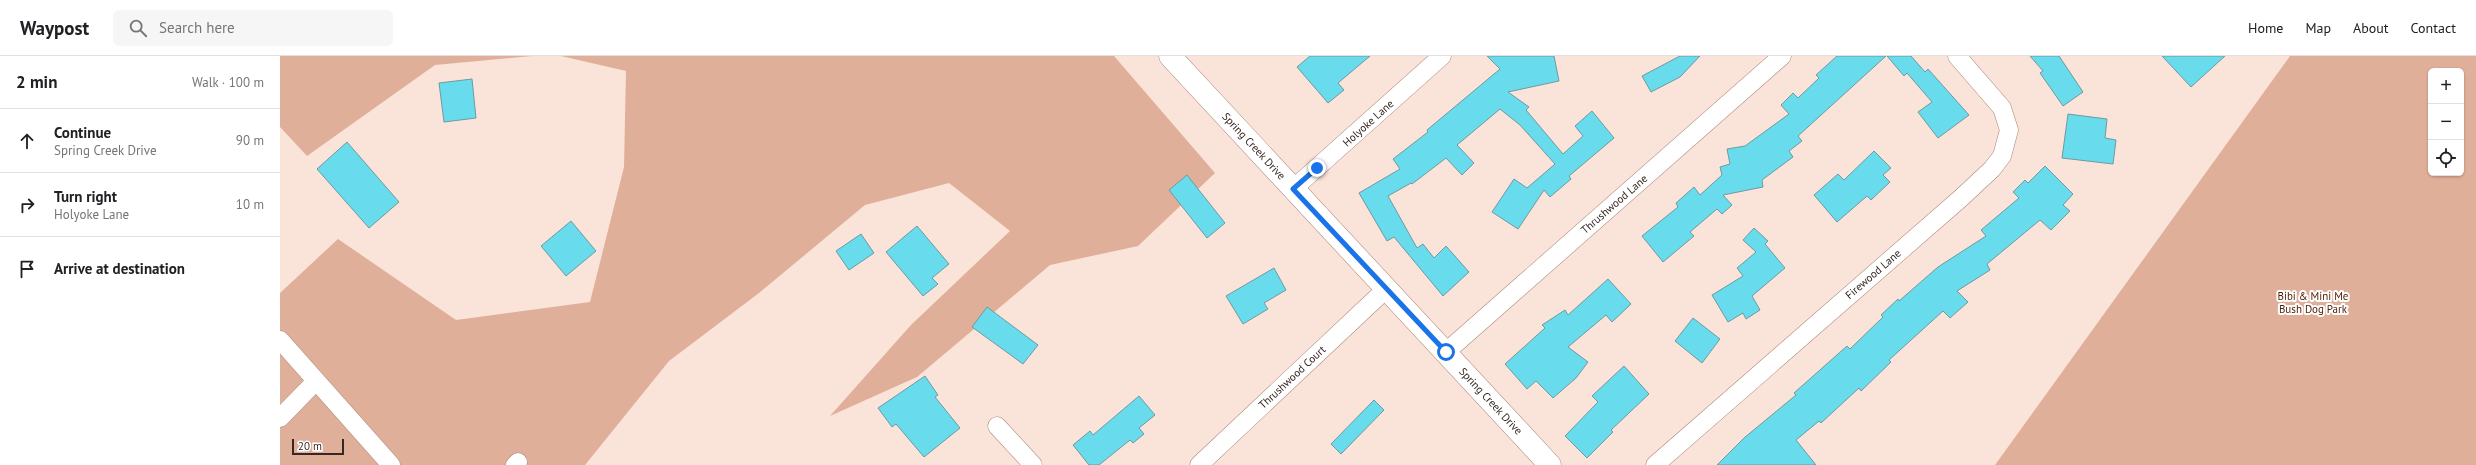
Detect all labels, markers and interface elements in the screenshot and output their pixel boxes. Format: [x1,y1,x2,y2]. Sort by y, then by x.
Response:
search box [113,10,393,46]
text: Waypost [20,16,89,40]
icon: search [127,17,149,39]
text: Search here [159,18,235,37]
text: Home [2248,19,2283,37]
text: Map [2305,19,2331,37]
text: About [2353,19,2389,37]
text: Contact [2411,19,2456,37]
map controls [2428,68,2464,176]
button: + [2428,68,2464,104]
text: 2 min [16,71,57,93]
text: Walk · 100 m [192,74,264,91]
street label: Holyoke Lane [1340,96,1397,149]
button: − [2428,104,2464,140]
street label: Spring Creek Drive [1219,109,1289,183]
text: Continue [54,123,111,142]
icon: ahead [16,130,38,152]
text: 90 m [236,132,264,149]
button: locate [2428,140,2464,176]
text: Spring Creek Drive [54,142,157,159]
route end [1308,159,1326,177]
street label: Thrushwood Lane [1578,171,1650,237]
text: Turn right [54,187,117,206]
icon: right [16,194,38,216]
text: 10 m [236,196,264,213]
text: Holyoke Lane [54,206,129,223]
street label: Firewood Lane [1842,246,1904,302]
icon: arrive [16,258,38,280]
text: Arrive at destination [54,259,185,278]
park label: Bibi & Mini Me Bush Dog Park [2278,289,2349,316]
street label: Thrushwood Court [1256,342,1329,412]
route start [1437,343,1455,361]
street label: Spring Creek Drive [1456,364,1526,438]
scale bar [292,437,344,456]
text: 20 m [298,439,322,453]

